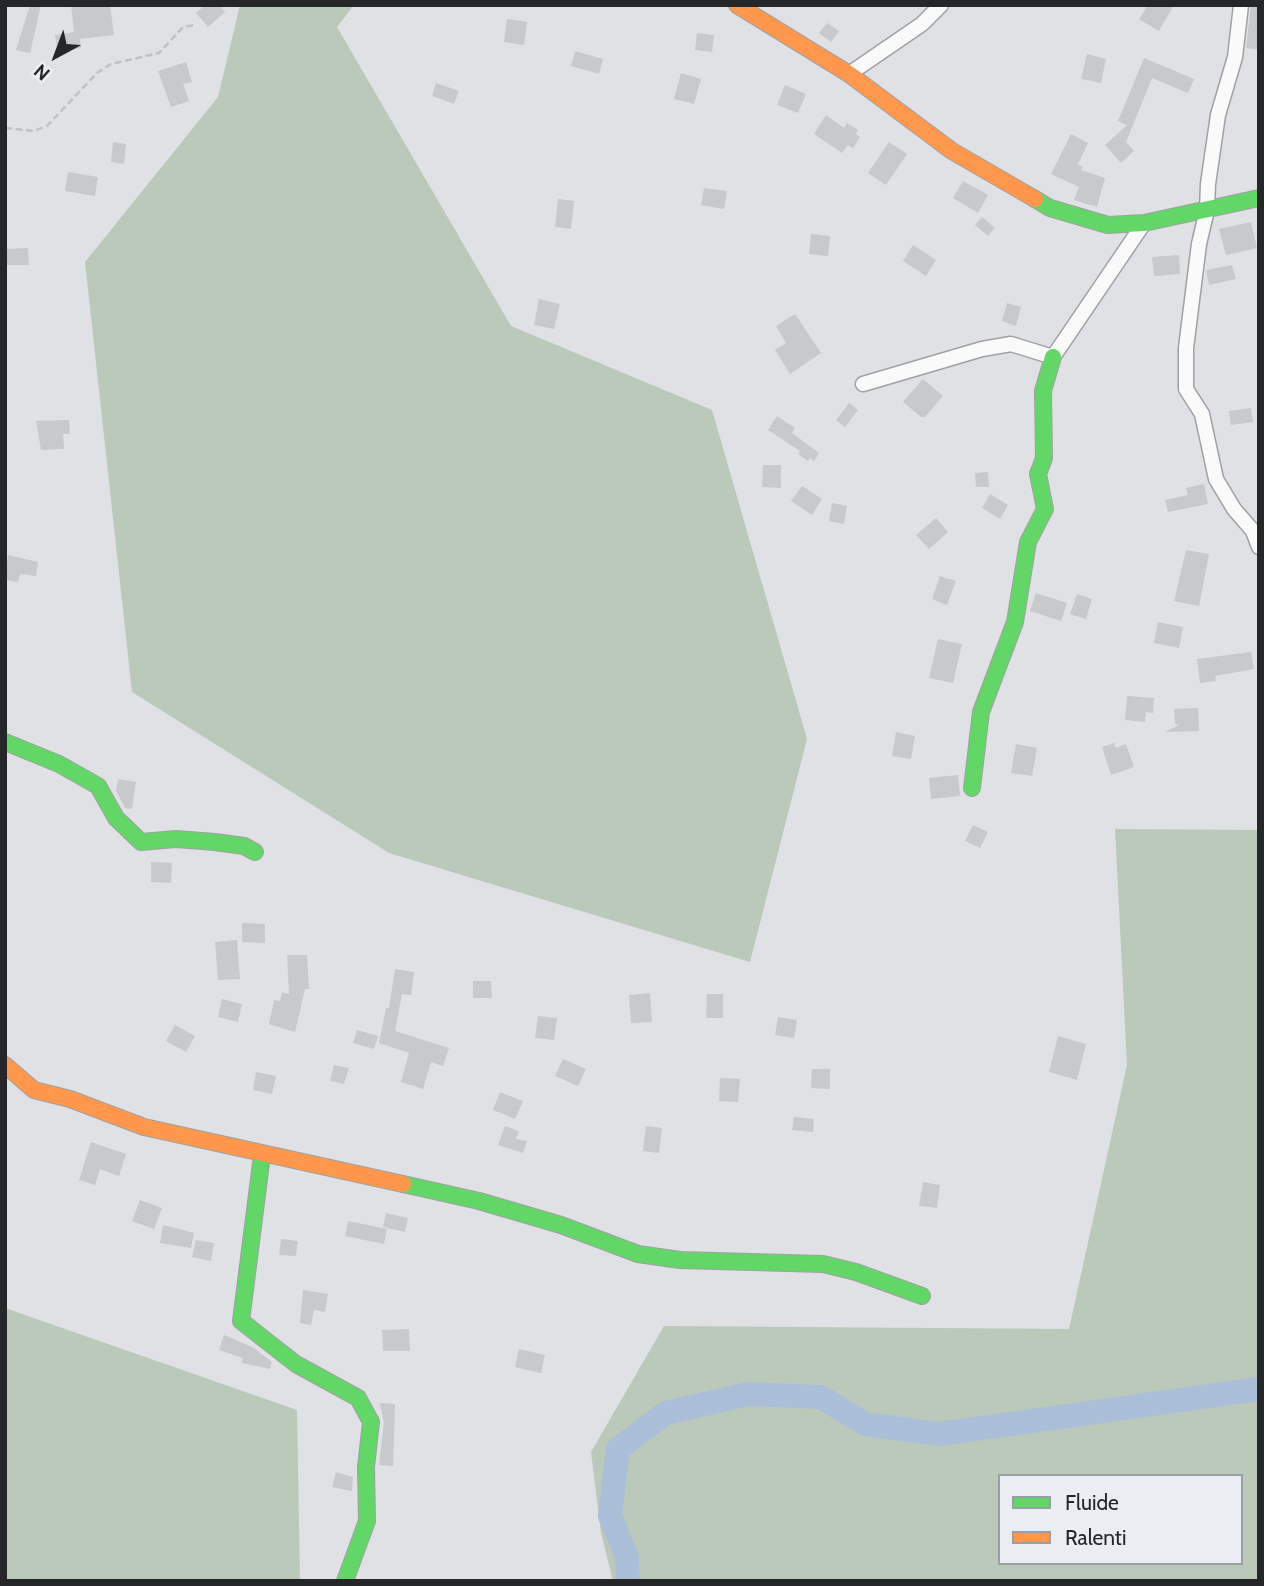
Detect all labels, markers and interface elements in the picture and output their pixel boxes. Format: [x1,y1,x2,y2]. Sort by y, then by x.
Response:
north arrow [21,21,91,91]
text: N [29,59,55,85]
legend [998,1474,1243,1565]
text: Fluide [1065,1490,1119,1515]
text: Ralenti [1065,1525,1126,1550]

